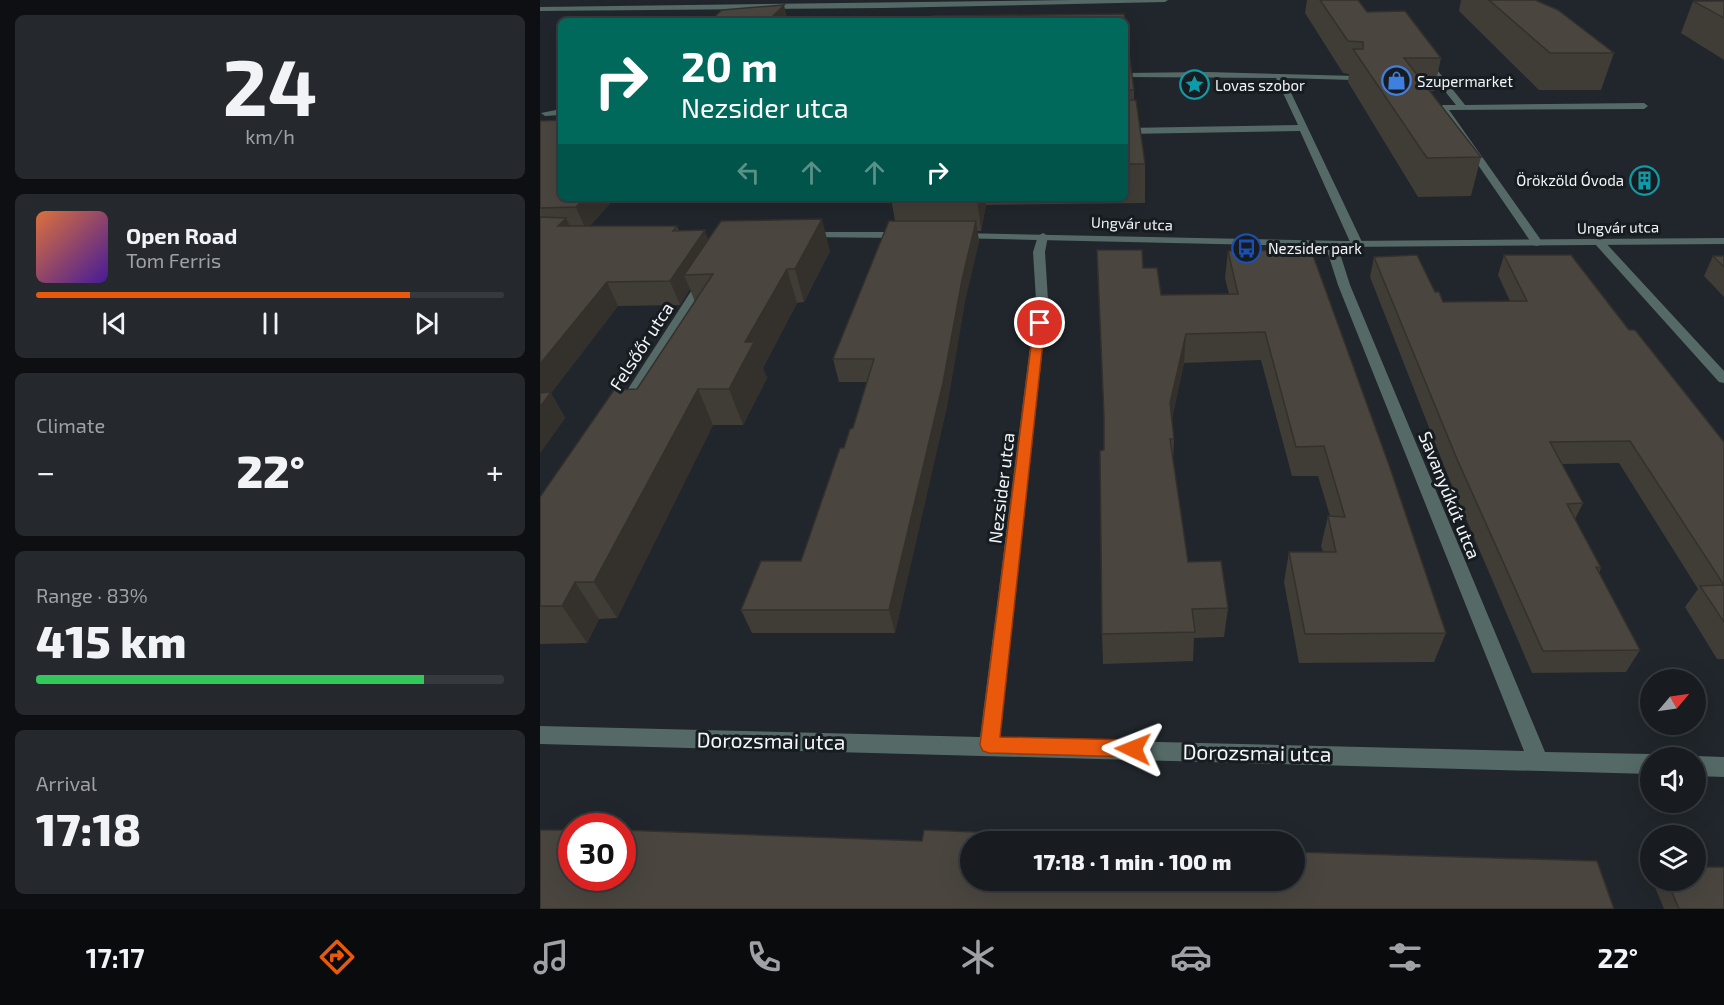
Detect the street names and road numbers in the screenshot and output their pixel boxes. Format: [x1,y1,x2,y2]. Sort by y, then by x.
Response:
street label: Ungvár utca [1091,213,1173,233]
street label: Ungvár utca [1577,217,1659,237]
street label: Felsőőr utca [604,298,678,394]
street label: Savanyúkút utca [1414,428,1486,562]
street label: Nezsider utca [983,431,1019,545]
street label: Dorozsmai utca [696,726,846,754]
street label: Dorozsmai utca [1182,738,1332,766]

